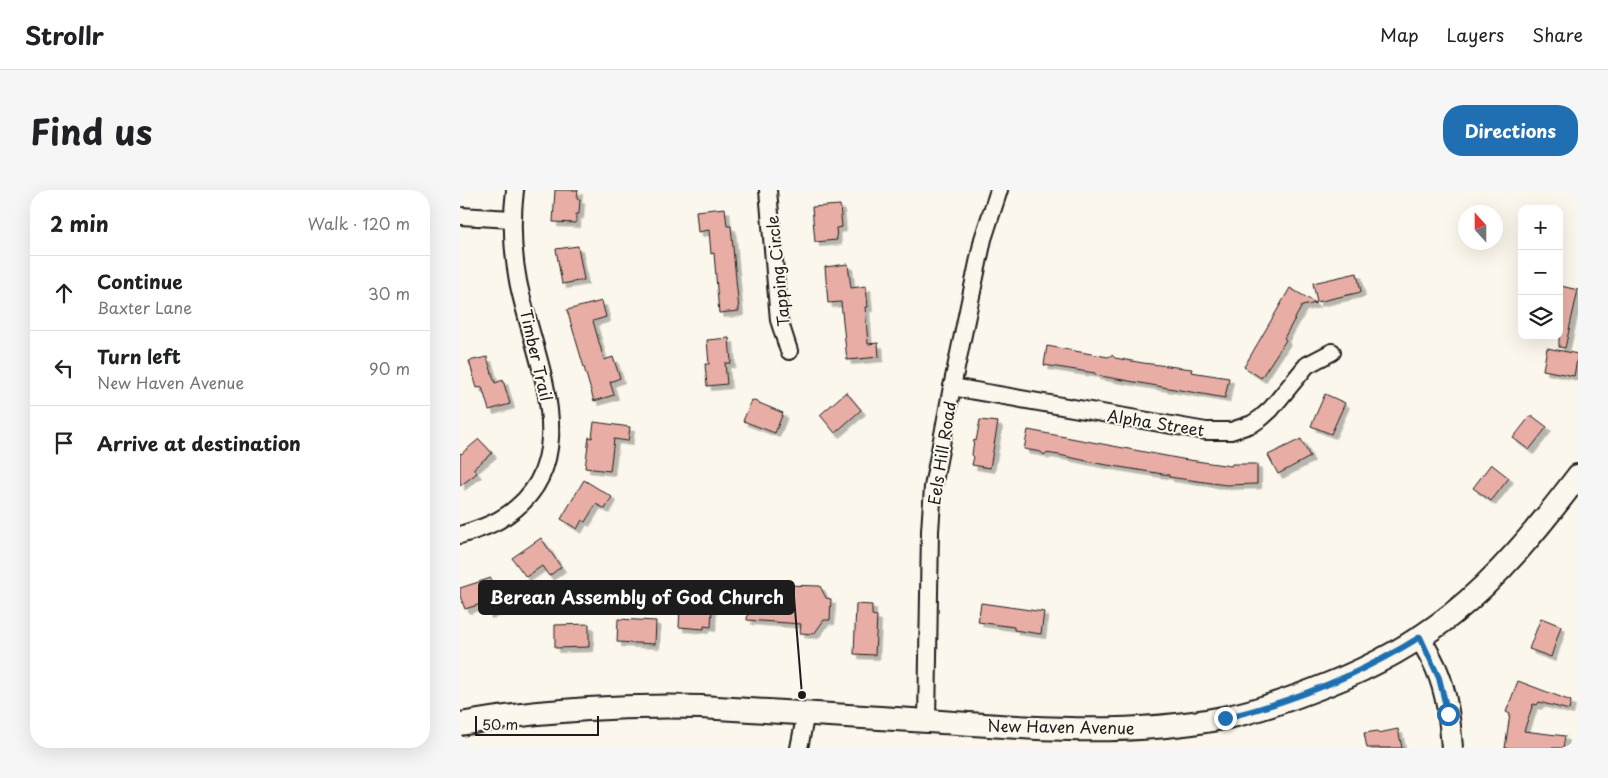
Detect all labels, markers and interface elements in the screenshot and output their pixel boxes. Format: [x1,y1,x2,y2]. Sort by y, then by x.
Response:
text: Strollr [25,17,104,53]
text: Map [1380,21,1419,48]
text: Layers [1447,21,1504,48]
text: Share [1532,21,1583,48]
text: Find us [30,104,152,157]
button: Directions [1443,105,1578,156]
north arrow [1458,205,1503,250]
map controls [1518,205,1563,340]
button: + [1518,205,1563,250]
text: 2 min [50,207,109,239]
text: Walk · 120 m [308,211,410,235]
street label: Tapping Circle [759,214,795,328]
button: − [1518,250,1563,295]
text: Continue [97,267,183,295]
icon: ahead [50,279,78,307]
text: 30 m [368,281,410,305]
text: Baxter Lane [97,295,192,319]
button: layers [1518,295,1563,340]
street label: Timber Trail [515,307,559,403]
text: Turn left [97,342,181,370]
icon: left [50,354,78,382]
text: 90 m [369,356,410,380]
text: New Haven Avenue [97,370,244,394]
street label: Eels Hill Road [921,400,961,506]
street label: Alpha Street [1106,402,1207,442]
icon: arrive [50,429,78,457]
text: Arrive at destination [97,429,301,457]
callout: Berean Assembly of God Church [479,581,794,614]
text: Berean Assembly of God Church [490,583,784,610]
route start [1437,703,1460,726]
route end [1214,707,1237,730]
scale bar [475,713,599,736]
street label: New Haven Avenue [987,713,1135,739]
text: 50 m [482,714,518,735]

